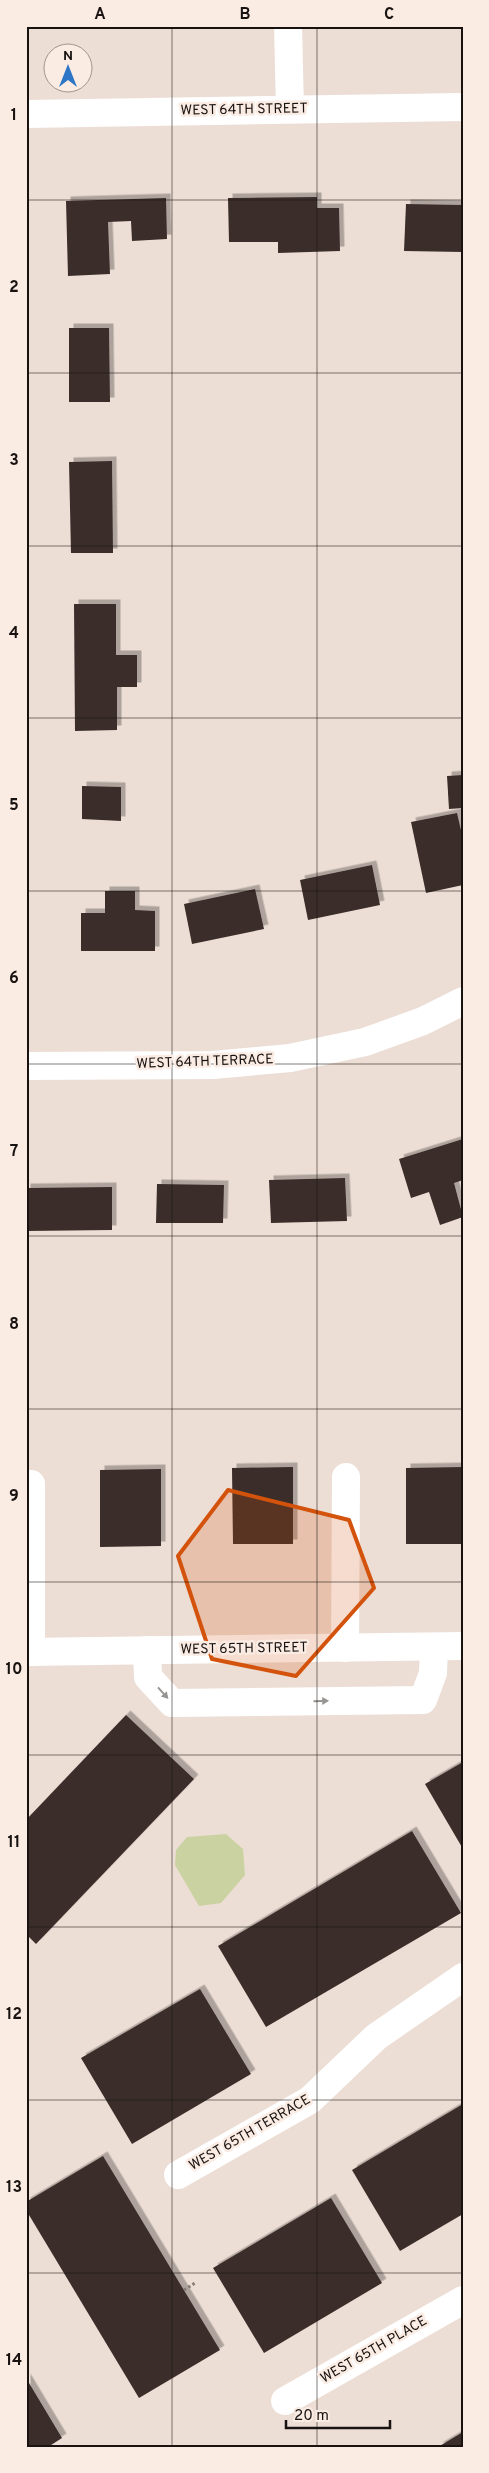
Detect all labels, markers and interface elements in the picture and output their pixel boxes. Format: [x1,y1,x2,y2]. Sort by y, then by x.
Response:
text: A [94,5,106,25]
text: B [239,5,251,25]
text: C [384,5,394,25]
north arrow [42,42,92,92]
text: N [63,48,73,65]
street label: WEST 64TH STREET [180,100,308,120]
text: 1 [11,106,17,126]
text: 2 [9,278,19,298]
text: 3 [9,451,19,471]
text: 4 [9,624,19,644]
text: 5 [9,796,19,816]
text: 6 [9,969,19,989]
street label: WEST 64TH TERRACE [136,1051,274,1073]
text: 7 [10,1142,18,1162]
text: 8 [9,1315,19,1335]
text: 9 [9,1487,19,1507]
street label: WEST 65TH STREET [180,1639,308,1659]
text: 10 [6,1660,22,1680]
one-way arrow [157,1687,169,1699]
one-way arrow [313,1697,329,1705]
text: 11 [8,1833,20,1853]
text: 12 [6,2005,22,2025]
street label: WEST 65TH TERRACE [186,2091,314,2175]
text: 13 [6,2178,22,2198]
street label: WEST 65TH PLACE [318,2313,430,2387]
text: 14 [6,2351,22,2371]
scale bar [286,2398,390,2430]
text: 20 m [294,2407,329,2426]

